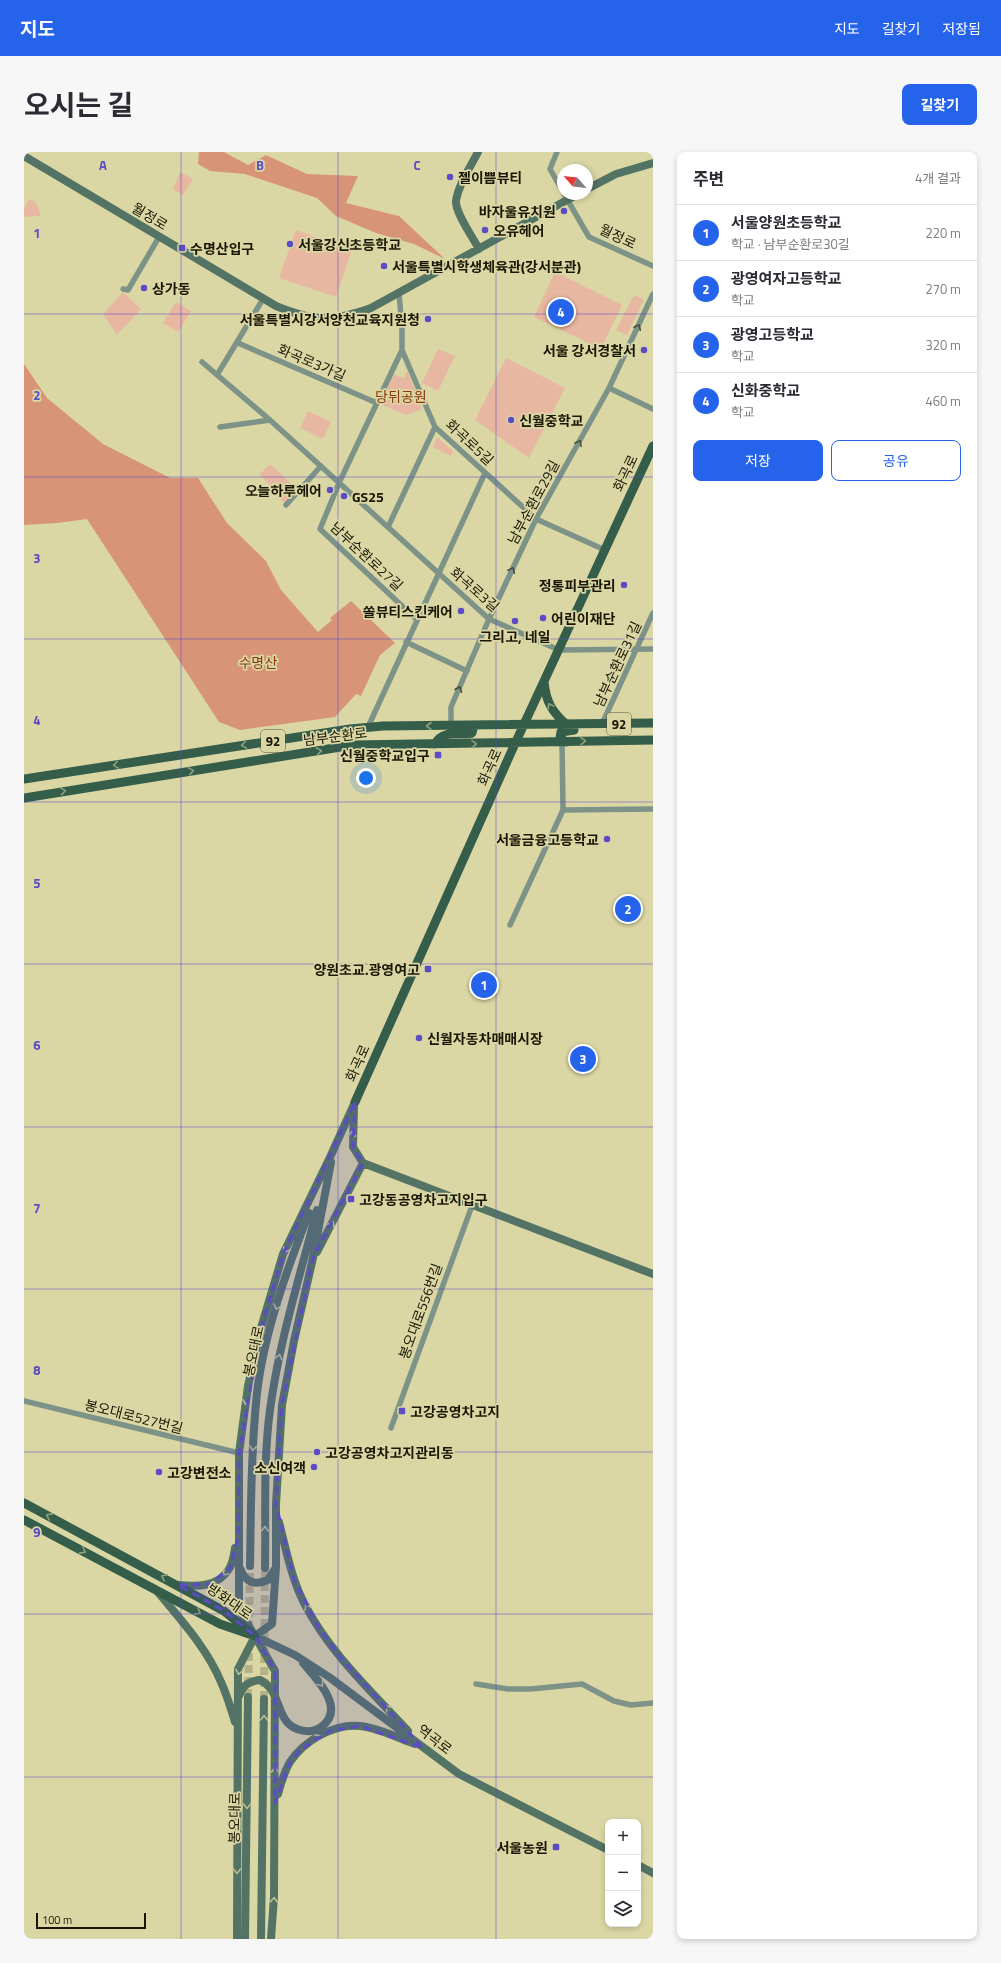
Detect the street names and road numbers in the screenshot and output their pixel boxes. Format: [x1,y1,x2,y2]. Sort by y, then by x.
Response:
street label: 월정로 [128,197,172,235]
street label: 월정로 [596,218,640,254]
street label: 화곡로3가길 [275,338,349,386]
street label: 화곡로5길 [441,414,499,470]
street label: 화곡로 [607,451,643,495]
street label: 남부순환로29길 [502,456,564,548]
street label: 남부순환로27길 [326,517,408,595]
street label: 화곡로3길 [446,562,504,616]
street label: 남부순환로31길 [588,617,646,711]
road number: 92 [607,713,631,735]
street label: 남부순환로 [302,722,368,750]
road number: 92 [261,730,285,752]
street label: 화곡로 [472,745,506,789]
street label: 화곡로 [340,1041,374,1085]
street label: 봉오대로556번길 [393,1260,447,1362]
street label: 봉오대로 [237,1324,269,1378]
street label: 봉오대로527번길 [83,1394,185,1438]
street label: 방화대로 [203,1578,257,1624]
street label: 역곡로 [413,1719,457,1759]
street label: 봉오대로 [223,1792,245,1844]

